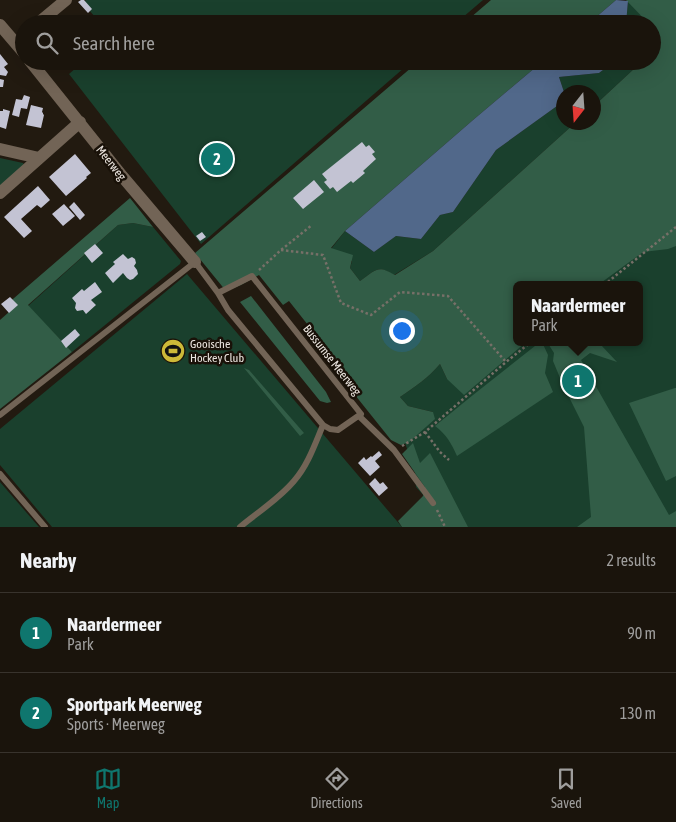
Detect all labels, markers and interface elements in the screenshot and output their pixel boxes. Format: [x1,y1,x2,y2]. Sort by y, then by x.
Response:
search box [15,15,661,70]
icon: search [33,29,61,57]
text: Search here [73,32,155,54]
north arrow [556,85,601,130]
pin: 2 [201,140,233,178]
street label: Meerweg [93,143,129,184]
popup [513,281,643,346]
text: Naardermeer [531,294,625,316]
text: Park [531,316,558,334]
your location [389,318,415,344]
street label: Bussumse Meerweg [300,322,364,399]
place label: Gooische Hockey Club [190,337,244,365]
sports icon: Gooische Hockey Club [160,338,186,364]
pin: 1 [562,362,594,400]
text: Nearby [20,548,76,572]
text: 2 results [606,551,656,569]
text: Naardermeer [67,613,161,635]
text: 1 [32,624,40,642]
text: 90 m [627,624,656,642]
text: Park [67,635,94,653]
text: Sportpark Meerweg [67,693,202,715]
text: 2 [32,704,40,722]
text: 130 m [620,704,656,722]
text: Sports · Meerweg [67,715,165,733]
tab: Map [94,765,122,811]
tab: Directions [310,765,363,811]
tab: Saved [551,765,582,811]

